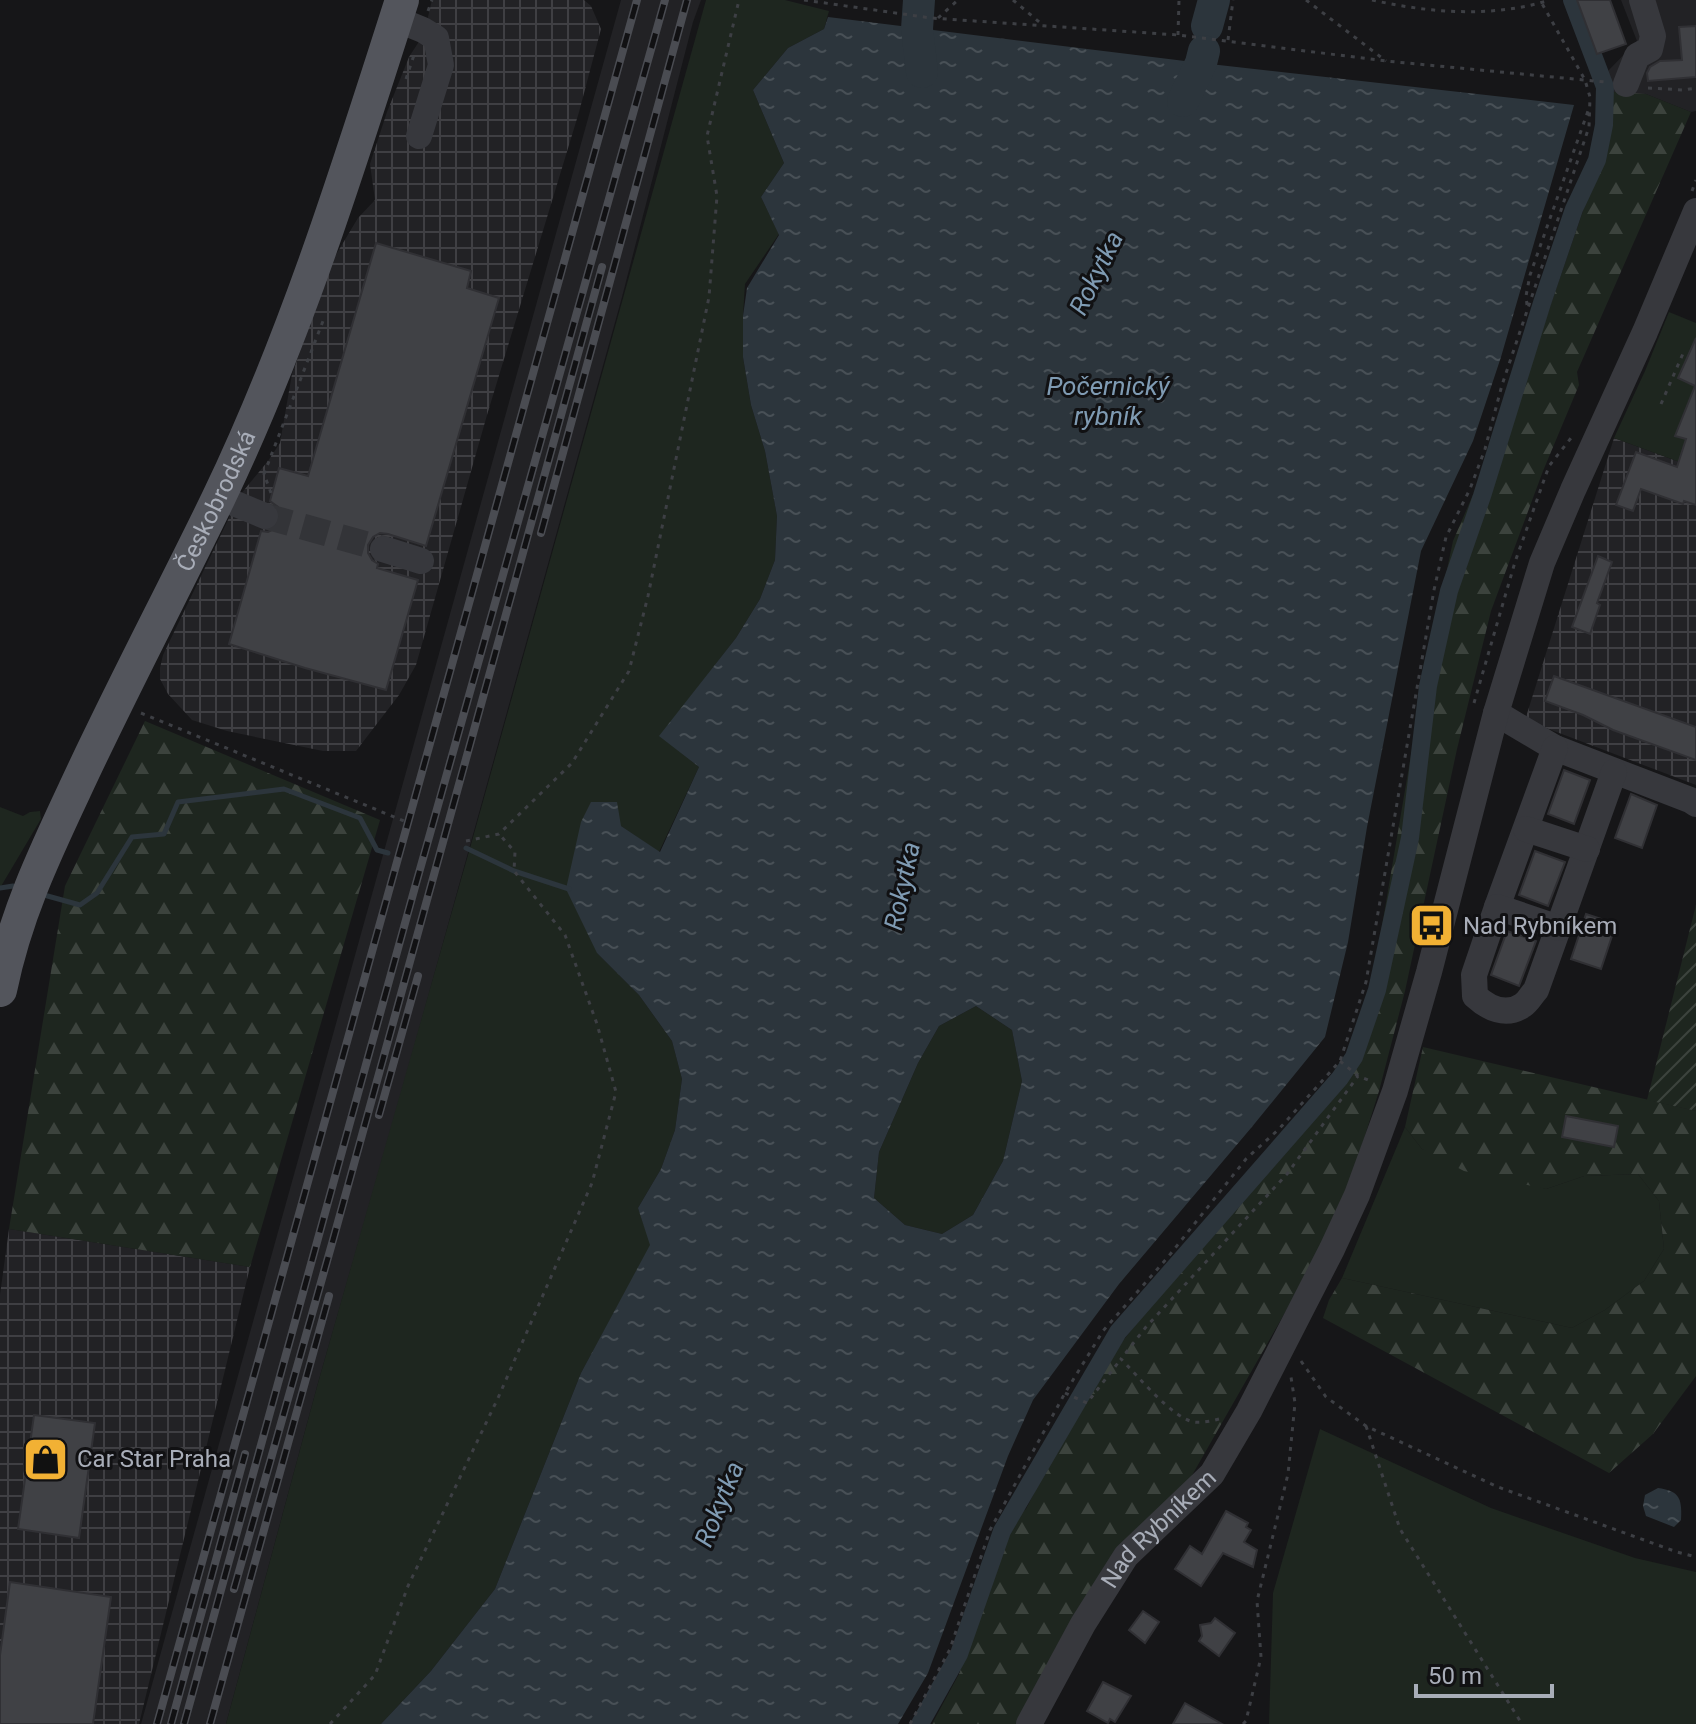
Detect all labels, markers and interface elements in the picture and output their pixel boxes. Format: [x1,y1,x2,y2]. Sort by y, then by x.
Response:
water label: Rokytka [1063,226,1129,320]
water label: Počernický rybník [1046,371,1171,431]
street label: Českobrodská [170,426,262,576]
water label: Rokytka [878,839,926,933]
bus stop icon: Nad Rybníkem [1408,902,1456,950]
place label: Nad Rybníkem [1463,912,1617,940]
shop icon: Car Star Praha [22,1435,70,1483]
place label: Car Star Praha [77,1445,231,1473]
water label: Rokytka [688,1457,750,1551]
street label: Nad Rybníkem [1095,1464,1222,1593]
scale bar [1416,1648,1552,1698]
text: 50 m [1428,1662,1482,1690]

